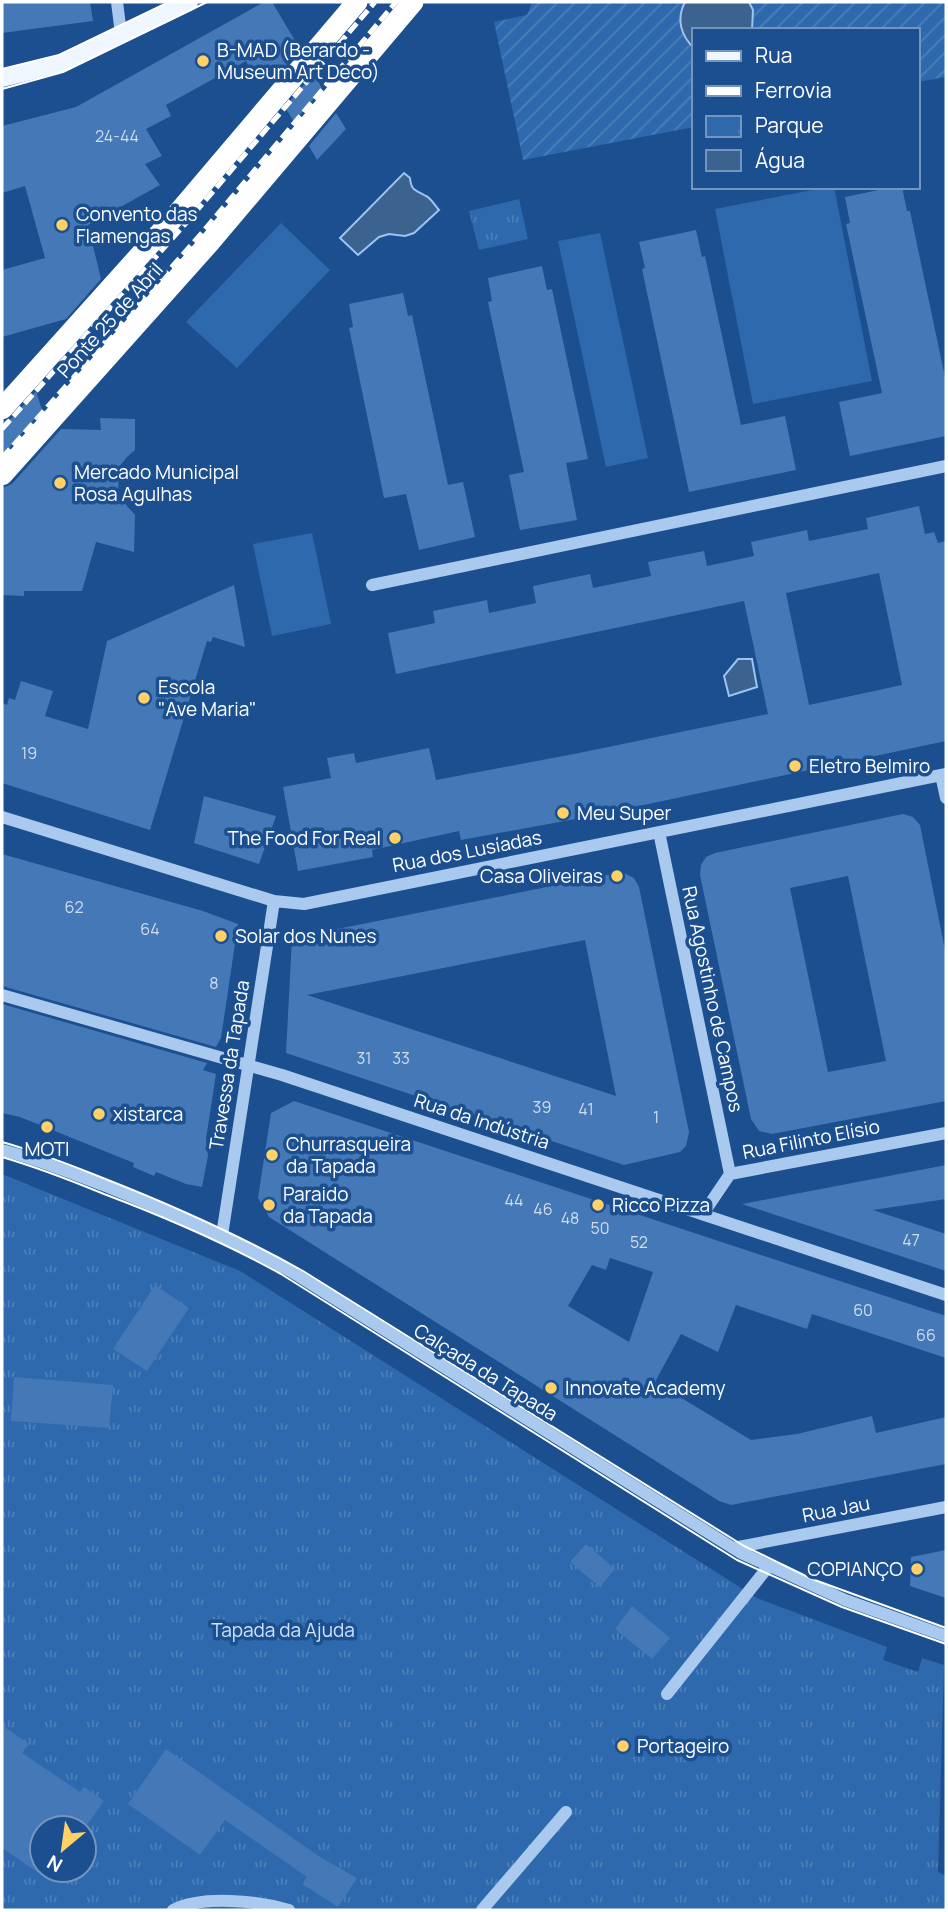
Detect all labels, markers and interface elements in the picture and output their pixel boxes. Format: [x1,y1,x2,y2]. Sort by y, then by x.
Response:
legend [692,28,920,189]
place label: B-MAD (Berardo - Museum Art Deco) [217,37,380,85]
text: Rua [755,41,792,69]
marker: B-MAD (Berardo - Museum Art Deco) [195,53,211,69]
text: Ferrovia [755,76,832,104]
text: Parque [755,111,824,139]
house number: 24-44 [95,125,139,147]
text: Água [755,146,805,174]
place label: Convento das Flamengas [76,201,198,249]
marker: Convento das Flamengas [54,217,70,233]
street label: Ponte 25 de Abril [51,257,169,383]
place label: Mercado Municipal Rosa Agulhas [74,459,239,507]
marker: Mercado Municipal Rosa Agulhas [52,475,68,491]
place label: Escola "Ave Maria" [158,674,256,722]
marker: Escola "Ave Maria" [136,690,152,706]
house number: 19 [21,742,37,764]
place label: Eletro Belmiro [809,753,930,779]
marker: Eletro Belmiro [787,758,803,774]
place label: Meu Super [577,800,672,826]
marker: Meu Super [555,805,571,821]
street label: Rua dos Lusíadas [390,824,544,878]
place label: The Food For Real [228,825,381,851]
marker: The Food For Real [387,830,403,846]
place label: Casa Oliveiras [480,863,603,889]
marker: Casa Oliveiras [609,868,625,884]
street label: Rua Agostinho de Campos [676,884,750,1114]
house number: 62 [64,896,84,918]
house number: 64 [140,918,160,940]
place label: Solar dos Nunes [235,923,376,949]
marker: Solar dos Nunes [213,928,229,944]
house number: 8 [209,972,219,994]
street label: Travessa da Tapada [203,978,255,1152]
house number: 31 [356,1047,372,1069]
house number: 33 [392,1047,410,1069]
street label: Rua da Indústria [411,1087,553,1155]
house number: 39 [533,1096,551,1118]
house number: 41 [578,1098,594,1120]
place label: xistarca [113,1101,183,1127]
marker: xistarca [91,1106,107,1122]
house number: 1 [653,1106,659,1128]
street label: Rua Filinto Elísio [740,1113,882,1165]
marker: MOTI [39,1119,55,1135]
place label: Churrasqueira da Tapada [286,1131,411,1179]
place label: MOTI [24,1136,70,1162]
marker: Churrasqueira da Tapada [264,1147,280,1163]
place label: Paraido da Tapada [283,1181,373,1229]
house number: 44 [504,1189,524,1211]
place label: Ricco Pizza [612,1192,710,1218]
marker: Paraido da Tapada [261,1197,277,1213]
marker: Ricco Pizza [590,1197,606,1213]
house number: 46 [533,1198,553,1220]
house number: 48 [561,1207,579,1229]
house number: 50 [591,1217,610,1239]
house number: 47 [902,1229,920,1251]
house number: 52 [630,1231,648,1253]
house number: 60 [853,1299,873,1321]
street label: Calçada da Tapada [409,1317,563,1427]
house number: 66 [916,1324,936,1346]
place label: Innovate Academy [565,1375,725,1401]
marker: Innovate Academy [543,1380,559,1396]
street label: Rua Jau [800,1490,872,1528]
place label: COPIANÇO [807,1556,903,1582]
marker: COPIANÇO [909,1561,925,1577]
park label: Tapada da Ajuda [211,1617,355,1643]
place label: Portageiro [637,1733,729,1759]
marker: Portageiro [615,1738,631,1754]
north arrow [28,1814,98,1884]
text: N [42,1849,67,1879]

